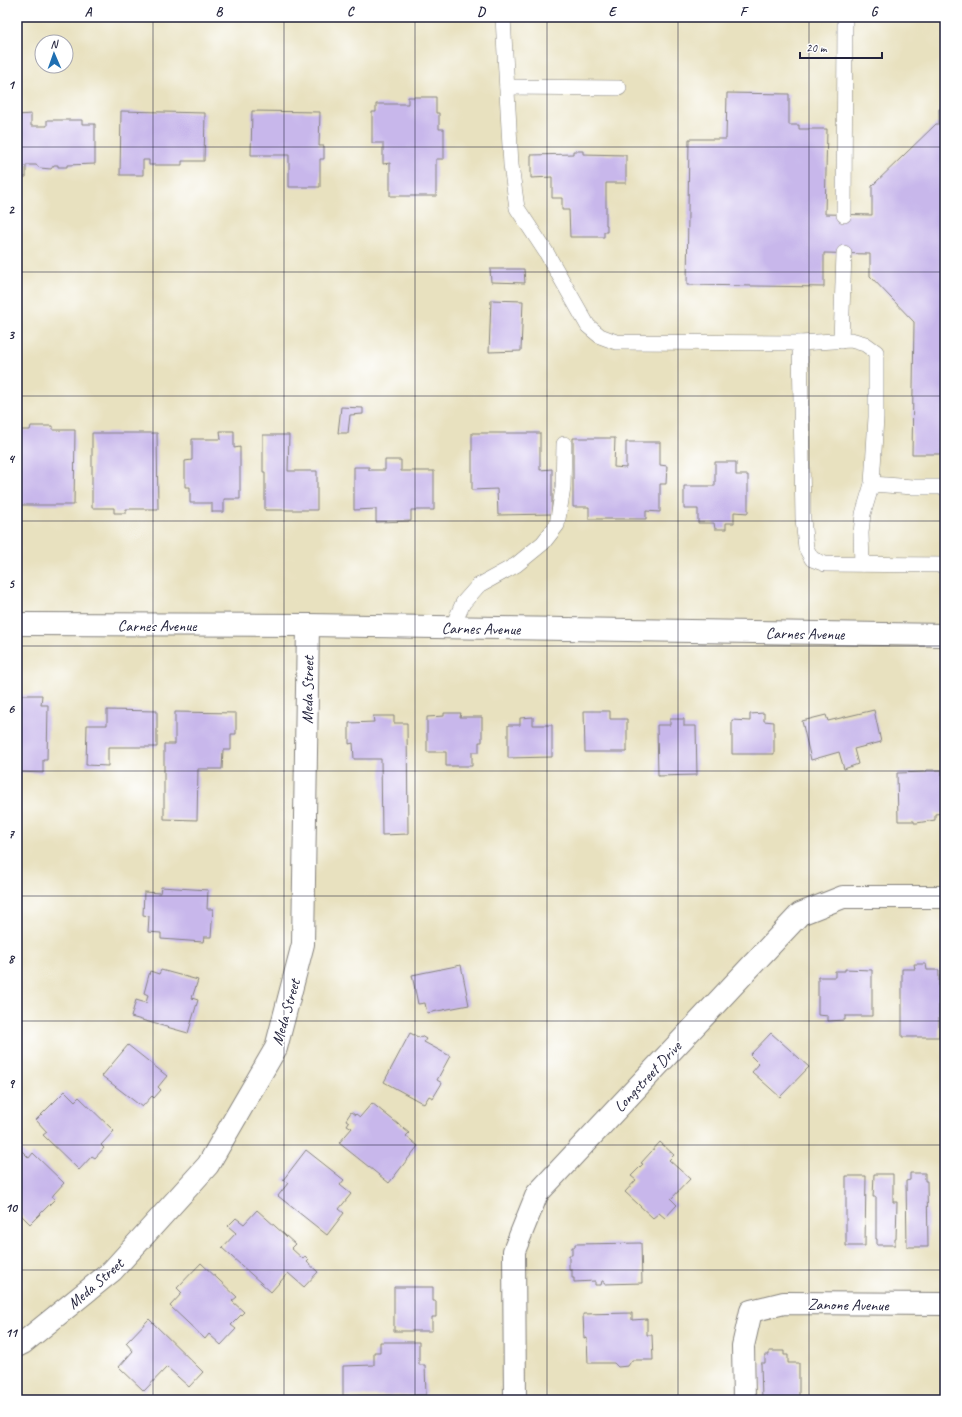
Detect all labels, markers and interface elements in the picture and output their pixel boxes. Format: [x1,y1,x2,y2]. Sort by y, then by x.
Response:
text: A [85,4,93,20]
text: B [216,4,224,20]
text: C [347,4,355,20]
text: D [477,4,486,20]
text: E [609,4,618,20]
text: F [740,4,749,20]
text: G [871,4,879,20]
north arrow [34,34,74,74]
scale bar [800,34,882,60]
text: N [50,37,59,51]
text: 20 m [806,40,828,56]
text: 1 [8,77,16,93]
text: 2 [8,202,15,218]
text: 3 [8,327,15,343]
text: 4 [8,451,16,467]
text: 5 [8,576,15,592]
street label: Carnes Avenue [118,616,198,636]
street label: Carnes Avenue [441,618,522,640]
street label: Carnes Avenue [765,623,846,645]
street label: Meda Street [297,654,319,724]
text: 6 [8,701,15,717]
text: 7 [8,826,15,842]
text: 8 [8,951,16,967]
street label: Meda Street [267,975,305,1048]
street label: Longstreet Drive [610,1036,687,1116]
text: 9 [8,1076,15,1092]
text: 10 [5,1200,18,1216]
street label: Meda Street [64,1253,129,1314]
street label: Zanone Avenue [807,1294,890,1316]
text: 11 [5,1325,19,1341]

